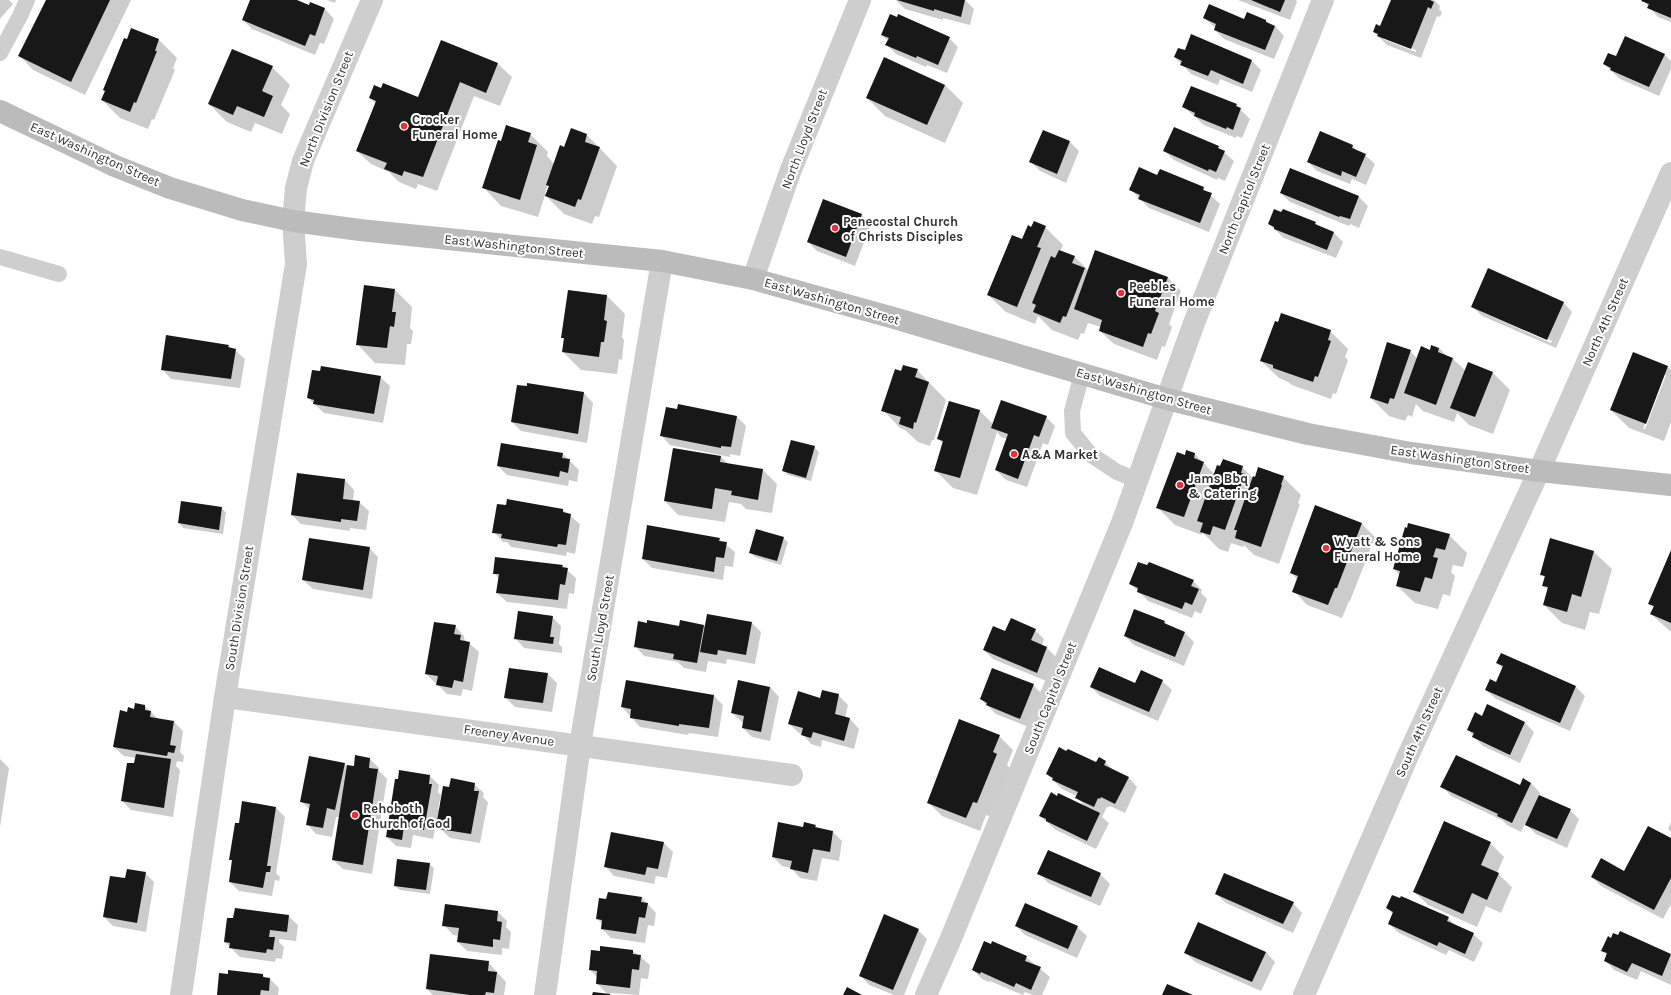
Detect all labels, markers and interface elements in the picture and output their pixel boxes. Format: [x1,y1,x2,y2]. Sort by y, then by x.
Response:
street label: North Division Street [296,49,356,169]
street label: North Lloyd Street [778,87,830,191]
place label: Crocker Funeral Home [412,112,498,142]
street label: East Washington Street [28,119,162,189]
marker: Crocker Funeral Home [399,121,409,131]
street label: North Capitol Street [1215,142,1273,256]
place label: Penecostal Church of Christs Disciples [843,214,963,244]
marker: Penecostal Church of Christs Disciples [830,223,840,233]
street label: East Washington Street [444,231,584,261]
street label: East Washington Street [763,274,901,328]
street label: North 4th Street [1579,275,1631,369]
place label: Peebles Funeral Home [1129,279,1215,309]
marker: Peebles Funeral Home [1116,288,1126,298]
street label: East Washington Street [1075,364,1213,418]
street label: East Washington Street [1390,442,1530,476]
place label: A&A Market [1022,447,1098,462]
marker: A&A Market [1009,449,1019,459]
place label: Jams Bbq & Catering [1188,471,1257,501]
marker: Jams Bbq & Catering [1175,480,1185,490]
place label: Wyatt & Sons Funeral Home [1334,534,1421,564]
marker: Wyatt & Sons Funeral Home [1321,543,1331,553]
street label: South Division Street [222,545,256,671]
street label: South Lloyd Street [583,573,617,682]
street label: South Capitol Street [1021,640,1079,756]
street label: South 4th Street [1392,684,1446,780]
street label: Freeney Avenue [463,721,556,749]
place label: Rehoboth Church of God [363,801,450,831]
marker: Rehoboth Church of God [350,810,360,820]

